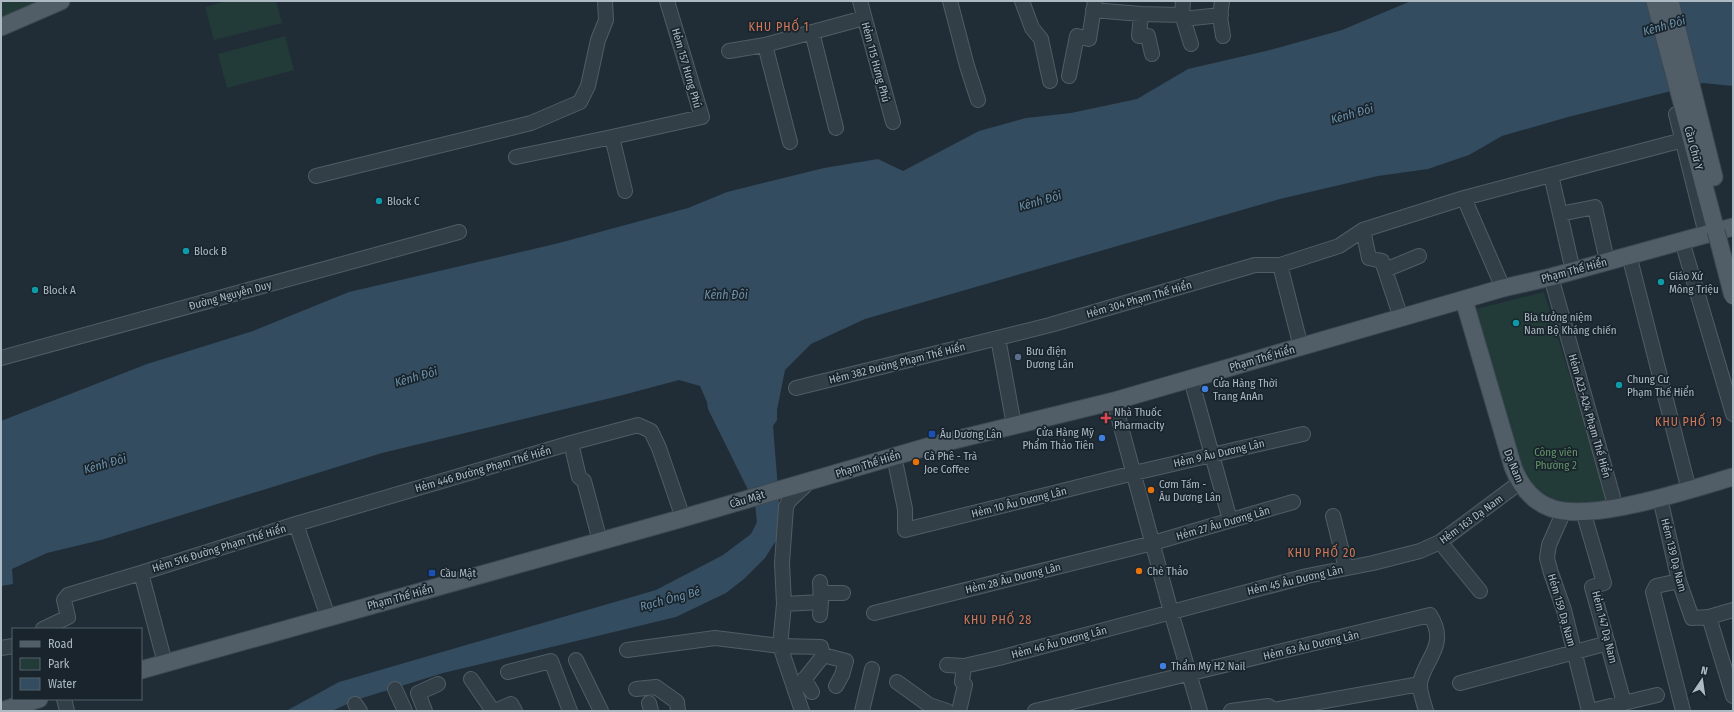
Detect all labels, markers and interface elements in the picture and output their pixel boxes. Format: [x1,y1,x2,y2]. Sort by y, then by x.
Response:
water label: Kênh Đôi [1641,13,1687,39]
district label: KHU PHỐ 1 [748,17,810,34]
street label: Hẻm 115 Hưng Phú [859,21,892,104]
street label: Hẻm 157 Hưng Phú [669,27,704,110]
water label: Kênh Đôi [1329,101,1375,127]
street label: Cầu Chữ Y [1681,125,1706,172]
water label: Kênh Đôi [1017,188,1063,214]
place label: Block C [387,195,420,208]
marker: Block C [374,196,384,206]
place label: Block B [194,245,227,258]
marker: Block B [181,246,191,256]
street label: Phạm Thế Hiển [1540,255,1608,285]
place label: Giáo Xứ Mông Triệu [1669,270,1719,296]
street label: Hẻm 304 Phạm Thế Hiển [1085,277,1193,321]
marker: Giáo Xứ Mông Triệu [1656,277,1666,287]
street label: Đường Nguyễn Duy [187,278,273,313]
place label: Block A [43,284,76,297]
marker: Block A [30,285,40,295]
water label: Kênh Đôi [704,288,748,302]
place label: Bia tưởng niệm Nam Bộ Kháng chiến [1524,311,1617,337]
marker: Bia tưởng niệm Nam Bộ Kháng chiến [1511,318,1521,328]
street label: Hẻm 382 Đường Phạm Thế Hiển [827,339,967,387]
street label: Phạm Thế Hiển [1228,342,1296,374]
place label: Bưu điện Dương Lân [1026,345,1074,371]
marker: Bưu điện Dương Lân [1013,352,1023,362]
street label: Hẻm A23-A24 Phạm Thế Hiển [1566,352,1614,480]
water label: Kênh Đôi [393,364,439,390]
place label: Chung Cư Phạm Thế Hiển [1627,373,1694,399]
place label: Cửa Hàng Thời Trang AnAn [1213,377,1278,403]
marker: Chung Cư Phạm Thế Hiển [1614,380,1624,390]
marker: Cửa Hàng Thời Trang AnAn [1200,384,1210,394]
place label: Nhà Thuốc Pharmacity [1114,406,1164,432]
district label: KHU PHỐ 19 [1655,412,1723,429]
marker: Nhà Thuốc Pharmacity [1101,413,1111,423]
place label: Cửa Hàng Mỹ Phẩm Thảo Tiên [1022,426,1094,452]
place label: Âu Dương Lân [940,428,1002,441]
marker: Âu Dương Lân [927,429,937,439]
marker: Cửa Hàng Mỹ Phẩm Thảo Tiên [1097,433,1107,443]
street label: Hẻm 9 Âu Dương Lân [1172,437,1266,470]
street label: Hẻm 446 Đường Phạm Thế Hiển [413,443,553,495]
park label: Công viên Phường 2 [1534,446,1578,472]
street label: Phạm Thế Hiển [834,447,902,481]
street label: Dạ Nam [1501,448,1526,485]
place label: Cà Phê - Trà Joe Coffee [924,450,977,476]
water label: Kênh Đôi [82,451,128,477]
marker: Cà Phê - Trà Joe Coffee [911,457,921,467]
place label: Cơm Tấm - Âu Dương Lân [1159,478,1221,504]
street label: Hẻm 10 Âu Dương Lân [970,484,1068,521]
marker: Cơm Tấm - Âu Dương Lân [1146,485,1156,495]
street label: Cầu Mật [728,488,767,511]
street label: Hẻm 163 Dạ Nam [1437,492,1506,547]
street label: Hẻm 27 Âu Dương Lân [1175,504,1271,543]
street label: Hẻm 139 Dạ Nam [1658,517,1689,593]
street label: Hẻm 516 Đường Phạm Thế Hiển [150,521,288,575]
district label: KHU PHỐ 20 [1288,543,1356,560]
street label: Hẻm 28 Âu Dương Lân [964,560,1062,597]
street label: Hẻm 45 Âu Dương Lân [1246,563,1344,598]
place label: Chè Thảo [1147,565,1189,578]
marker: Chè Thảo [1134,566,1144,576]
place label: Cầu Mật [440,567,476,580]
marker: Cầu Mật [427,568,437,578]
street label: Hẻm 159 Dạ Nam [1545,572,1578,648]
street label: Phạm Thế Hiển [366,582,434,612]
water label: Rạch Ông Bé [638,583,702,614]
street label: Hẻm 147 Dạ Nam [1589,589,1620,665]
district label: KHU PHỐ 28 [964,610,1032,627]
street label: Hẻm 46 Âu Dương Lân [1010,623,1108,661]
legend [12,628,142,700]
street label: Hẻm 63 Âu Dương Lân [1262,628,1360,663]
text: Road [48,637,73,651]
text: Park [48,657,70,671]
place label: Thẩm Mỹ H2 Nail [1171,659,1246,673]
north arrow [1682,660,1722,700]
marker: Thẩm Mỹ H2 Nail [1158,661,1168,671]
text: N [1699,664,1709,678]
text: Water [48,677,77,691]

